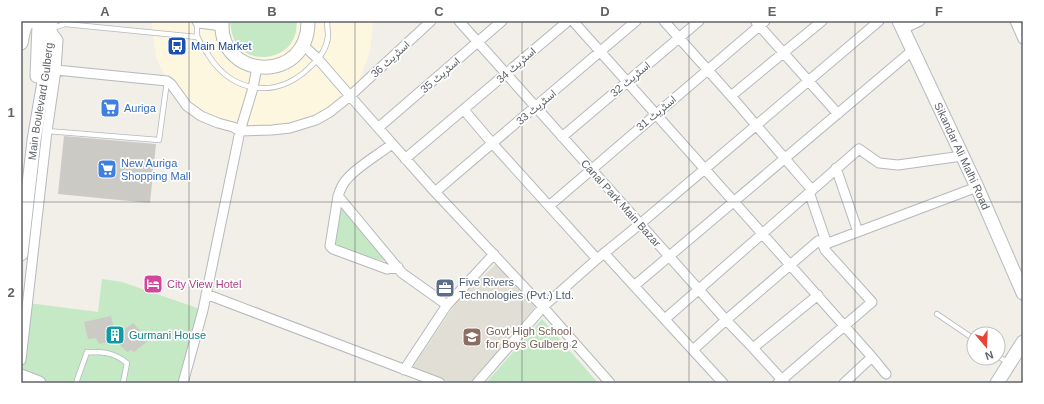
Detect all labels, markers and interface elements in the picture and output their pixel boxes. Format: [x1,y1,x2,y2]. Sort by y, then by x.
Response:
text: A [100,4,110,19]
text: B [267,4,277,19]
text: C [434,4,444,19]
text: D [600,4,610,19]
text: E [768,4,777,19]
text: F [935,4,943,19]
bus stop icon: Main Market [166,35,188,57]
street label: اسٹریٹ 36 [368,38,412,81]
place label: Main Market [191,40,252,52]
street label: Main Boulevard Gulberg [26,42,55,161]
street label: اسٹریٹ 34 [494,45,539,86]
street label: اسٹریٹ 35 [418,55,463,96]
street label: اسٹریٹ 32 [608,59,653,100]
street label: اسٹریٹ 33 [514,87,559,128]
street label: اسٹریٹ 31 [634,93,679,134]
supermarket icon: Auriga [99,97,121,119]
street label: Sikandar Ali Malhi Road [932,100,992,211]
place label: Auriga [124,102,157,114]
text: 1 [7,105,15,120]
place label: New Auriga Shopping Mall [121,157,191,182]
street label: Canal Park Main Bazar [579,157,664,249]
supermarket icon: New Auriga Shopping Mall [96,158,118,180]
hotel icon: City View Hotel [142,273,164,295]
place label: Five Rivers Technologies (Pvt.) Ltd. [459,276,574,301]
office icon: Five Rivers Technologies (Pvt.) Ltd. [434,277,456,299]
place label: City View Hotel [167,278,241,290]
text: 2 [7,285,15,300]
building icon: Gurmani House [104,324,126,346]
place label: Govt High School for Boys Gulberg 2 [486,325,578,350]
school or university icon: Govt High School for Boys Gulberg 2 [461,326,483,348]
north arrow [966,326,1006,366]
place label: Gurmani House [129,329,206,341]
text: N [983,348,995,362]

